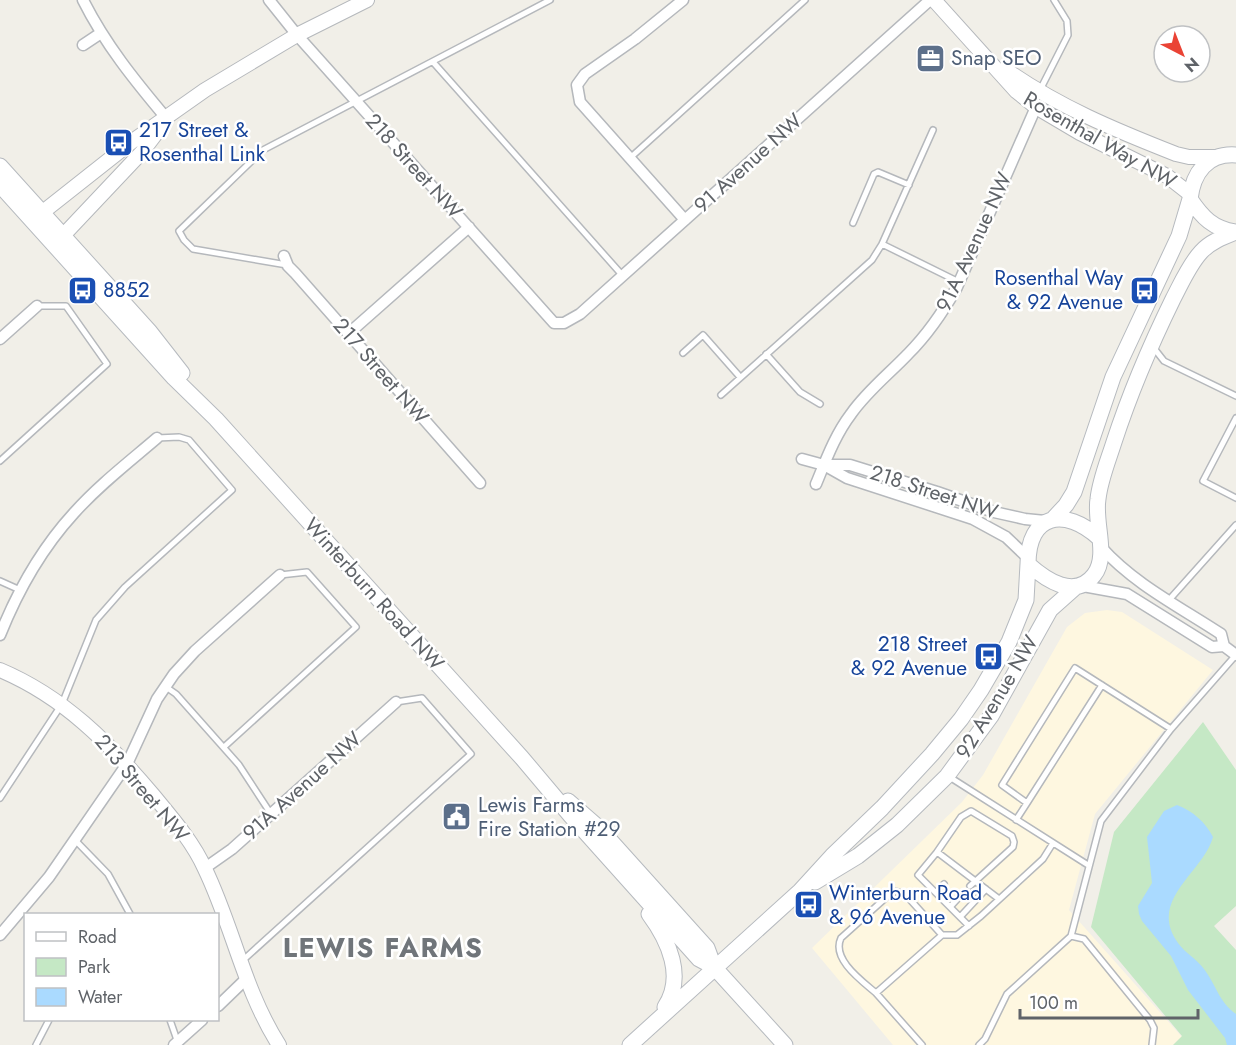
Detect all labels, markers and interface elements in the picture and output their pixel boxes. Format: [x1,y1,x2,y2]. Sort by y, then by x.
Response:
north arrow [1152,24,1212,84]
office icon: Snap SEO [914,42,946,74]
place label: Snap SEO [951,43,1042,73]
text: N [1179,52,1204,78]
street label: Rosenthal Way NW [1018,84,1182,196]
street label: 91 Avenue NW [687,106,809,220]
street label: 218 Street NW [358,107,470,225]
place label: 217 Street & Rosenthal Link [139,115,266,169]
bus stop icon: 217 Street & Rosenthal Link [102,126,134,158]
street label: 91A Avenue NW [929,167,1019,317]
place label: Rosenthal Way & 92 Avenue [994,263,1124,317]
bus stop icon: 8852 [66,274,98,306]
bus stop icon: Rosenthal Way & 92 Avenue [1128,274,1160,306]
place label: 8852 [103,275,150,305]
street label: 217 Street NW [326,311,436,431]
street label: 218 Street NW [866,457,1002,527]
street label: Winterburn Road NW [297,511,451,677]
place label: 218 Street & 92 Avenue [851,629,967,683]
street label: 92 Avenue NW [948,629,1046,764]
bus stop icon: 218 Street & 92 Avenue [972,640,1004,672]
street label: 91A Avenue NW [236,724,368,847]
street label: 213 Street NW [88,728,196,849]
place label: Lewis Farms Fire Station #29 [478,790,621,844]
public building icon: Lewis Farms Fire Station #29 [441,801,473,833]
place label: Winterburn Road & 96 Avenue [829,878,982,932]
bus stop icon: Winterburn Road & 96 Avenue [792,889,824,921]
legend [24,913,219,1021]
text: Road [78,924,117,950]
district label: LEWIS FARMS [283,928,483,967]
text: Park [78,954,110,980]
scale bar [1020,982,1198,1020]
text: Water [78,984,123,1010]
text: 100 m [1029,990,1078,1016]

